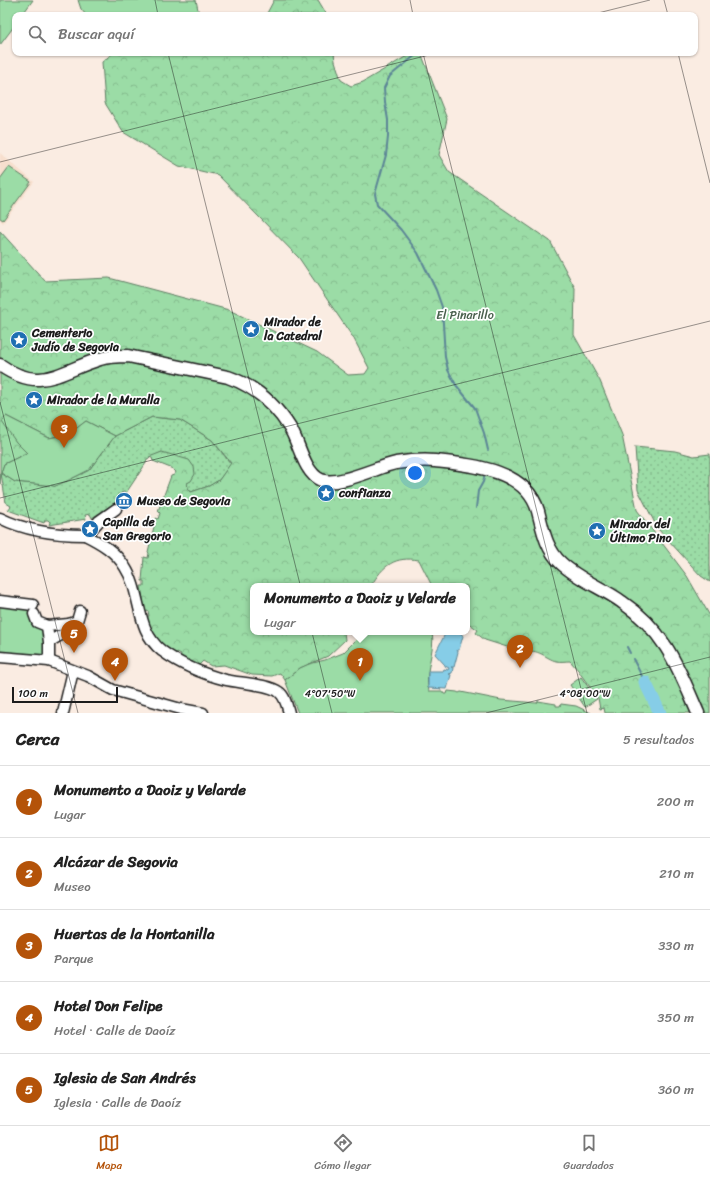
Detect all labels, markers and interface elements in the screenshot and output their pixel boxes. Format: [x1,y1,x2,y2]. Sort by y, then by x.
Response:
search box [12,12,698,56]
text: Buscar aquí [58,21,135,47]
icon: search [26,23,48,45]
park label: El Pinarillo [436,304,494,326]
place label: Mirador de la Catedral [263,311,322,347]
place icon: Mirador de la Catedral [241,319,261,339]
place label: Cementerio Judío de Segovia [31,322,119,358]
place icon: Cementerio Judío de Segovia [9,330,29,350]
place label: Mirador de la Muralla [46,389,161,411]
place icon: Mirador de la Muralla [24,390,44,410]
pin: 3 [51,415,77,448]
your location [405,463,425,483]
place label: confianza [338,482,392,504]
place icon: confianza [316,483,336,503]
place label: Museo de Segovia [136,490,231,512]
museum icon: Museo de Segovia [114,491,134,511]
place label: Capilla de San Gregorio [102,511,172,547]
place label: Mirador del Último Pino [609,513,672,549]
place icon: Capilla de San Gregorio [80,519,100,539]
place icon: Mirador del Último Pino [587,521,607,541]
popup [250,583,470,635]
text: Monumento a Daoiz y Velarde [264,585,456,611]
text: Lugar [264,611,295,634]
pin: 5 [61,620,87,653]
pin: 2 [507,635,533,668]
pin: 4 [102,648,128,681]
pin: 1 [347,648,373,681]
text: 100 m [18,684,48,703]
scale bar [12,685,118,704]
text: 4°07'50"W [305,685,356,703]
text: 4°08'00"W [559,685,611,703]
text: Cerca [16,724,59,754]
text: 5 resultados [623,728,694,751]
text: Monumento a Daoiz y Velarde [54,777,246,803]
text: 1 [26,790,32,813]
text: 200 m [657,790,694,813]
text: Lugar [54,803,85,826]
text: Alcázar de Segovia [54,849,178,875]
text: 2 [25,862,33,885]
text: 210 m [659,862,694,885]
text: Museo [54,875,91,898]
text: Huertas de la Hontanilla [54,921,214,947]
text: 3 [25,934,33,957]
text: 330 m [658,934,694,957]
text: Parque [54,947,93,970]
text: Hotel Don Felipe [54,993,163,1019]
text: 4 [25,1006,33,1029]
text: 350 m [657,1006,694,1029]
text: Hotel · Calle de Daoíz [54,1019,175,1042]
text: Iglesia de San Andrés [54,1065,196,1091]
text: 5 [25,1078,33,1101]
text: 360 m [658,1078,694,1101]
text: Iglesia · Calle de Daoíz [54,1091,181,1114]
tab: Mapa [96,1132,122,1175]
tab: Cómo llegar [314,1132,371,1175]
tab: Guardados [563,1132,614,1175]

